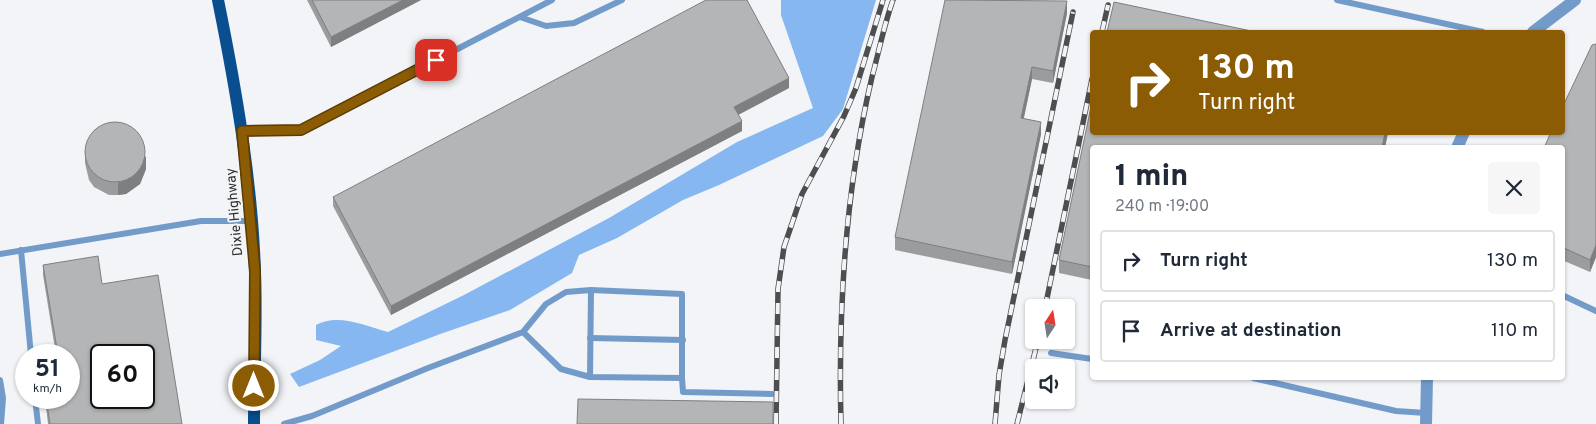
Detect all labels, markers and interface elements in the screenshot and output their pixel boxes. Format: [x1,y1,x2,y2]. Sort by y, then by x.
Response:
pin [415,39,457,81]
icon: arrive [422,46,450,74]
text: 130 m [1198,47,1295,91]
icon: right [1115,50,1180,115]
text: Turn right [1198,90,1295,117]
text: 1 min [1115,159,1188,196]
button: close [1488,162,1540,214]
street label: Dixie Highway [223,167,247,257]
text: 240 m · 19:00 [1115,197,1209,217]
icon: right [1117,247,1145,275]
text: Turn right [1160,249,1248,273]
text: 130 m [1487,249,1538,273]
north arrow [1025,299,1075,349]
map controls [1025,299,1075,409]
icon: arrive [1117,317,1145,345]
text: Arrive at destination [1160,319,1341,343]
text: 110 m [1491,319,1538,343]
speed limit sign: 60 [90,344,155,409]
text: 51 [35,354,60,386]
position arrow [227,359,279,411]
button: sound [1025,359,1075,409]
text: km/h [33,381,62,397]

